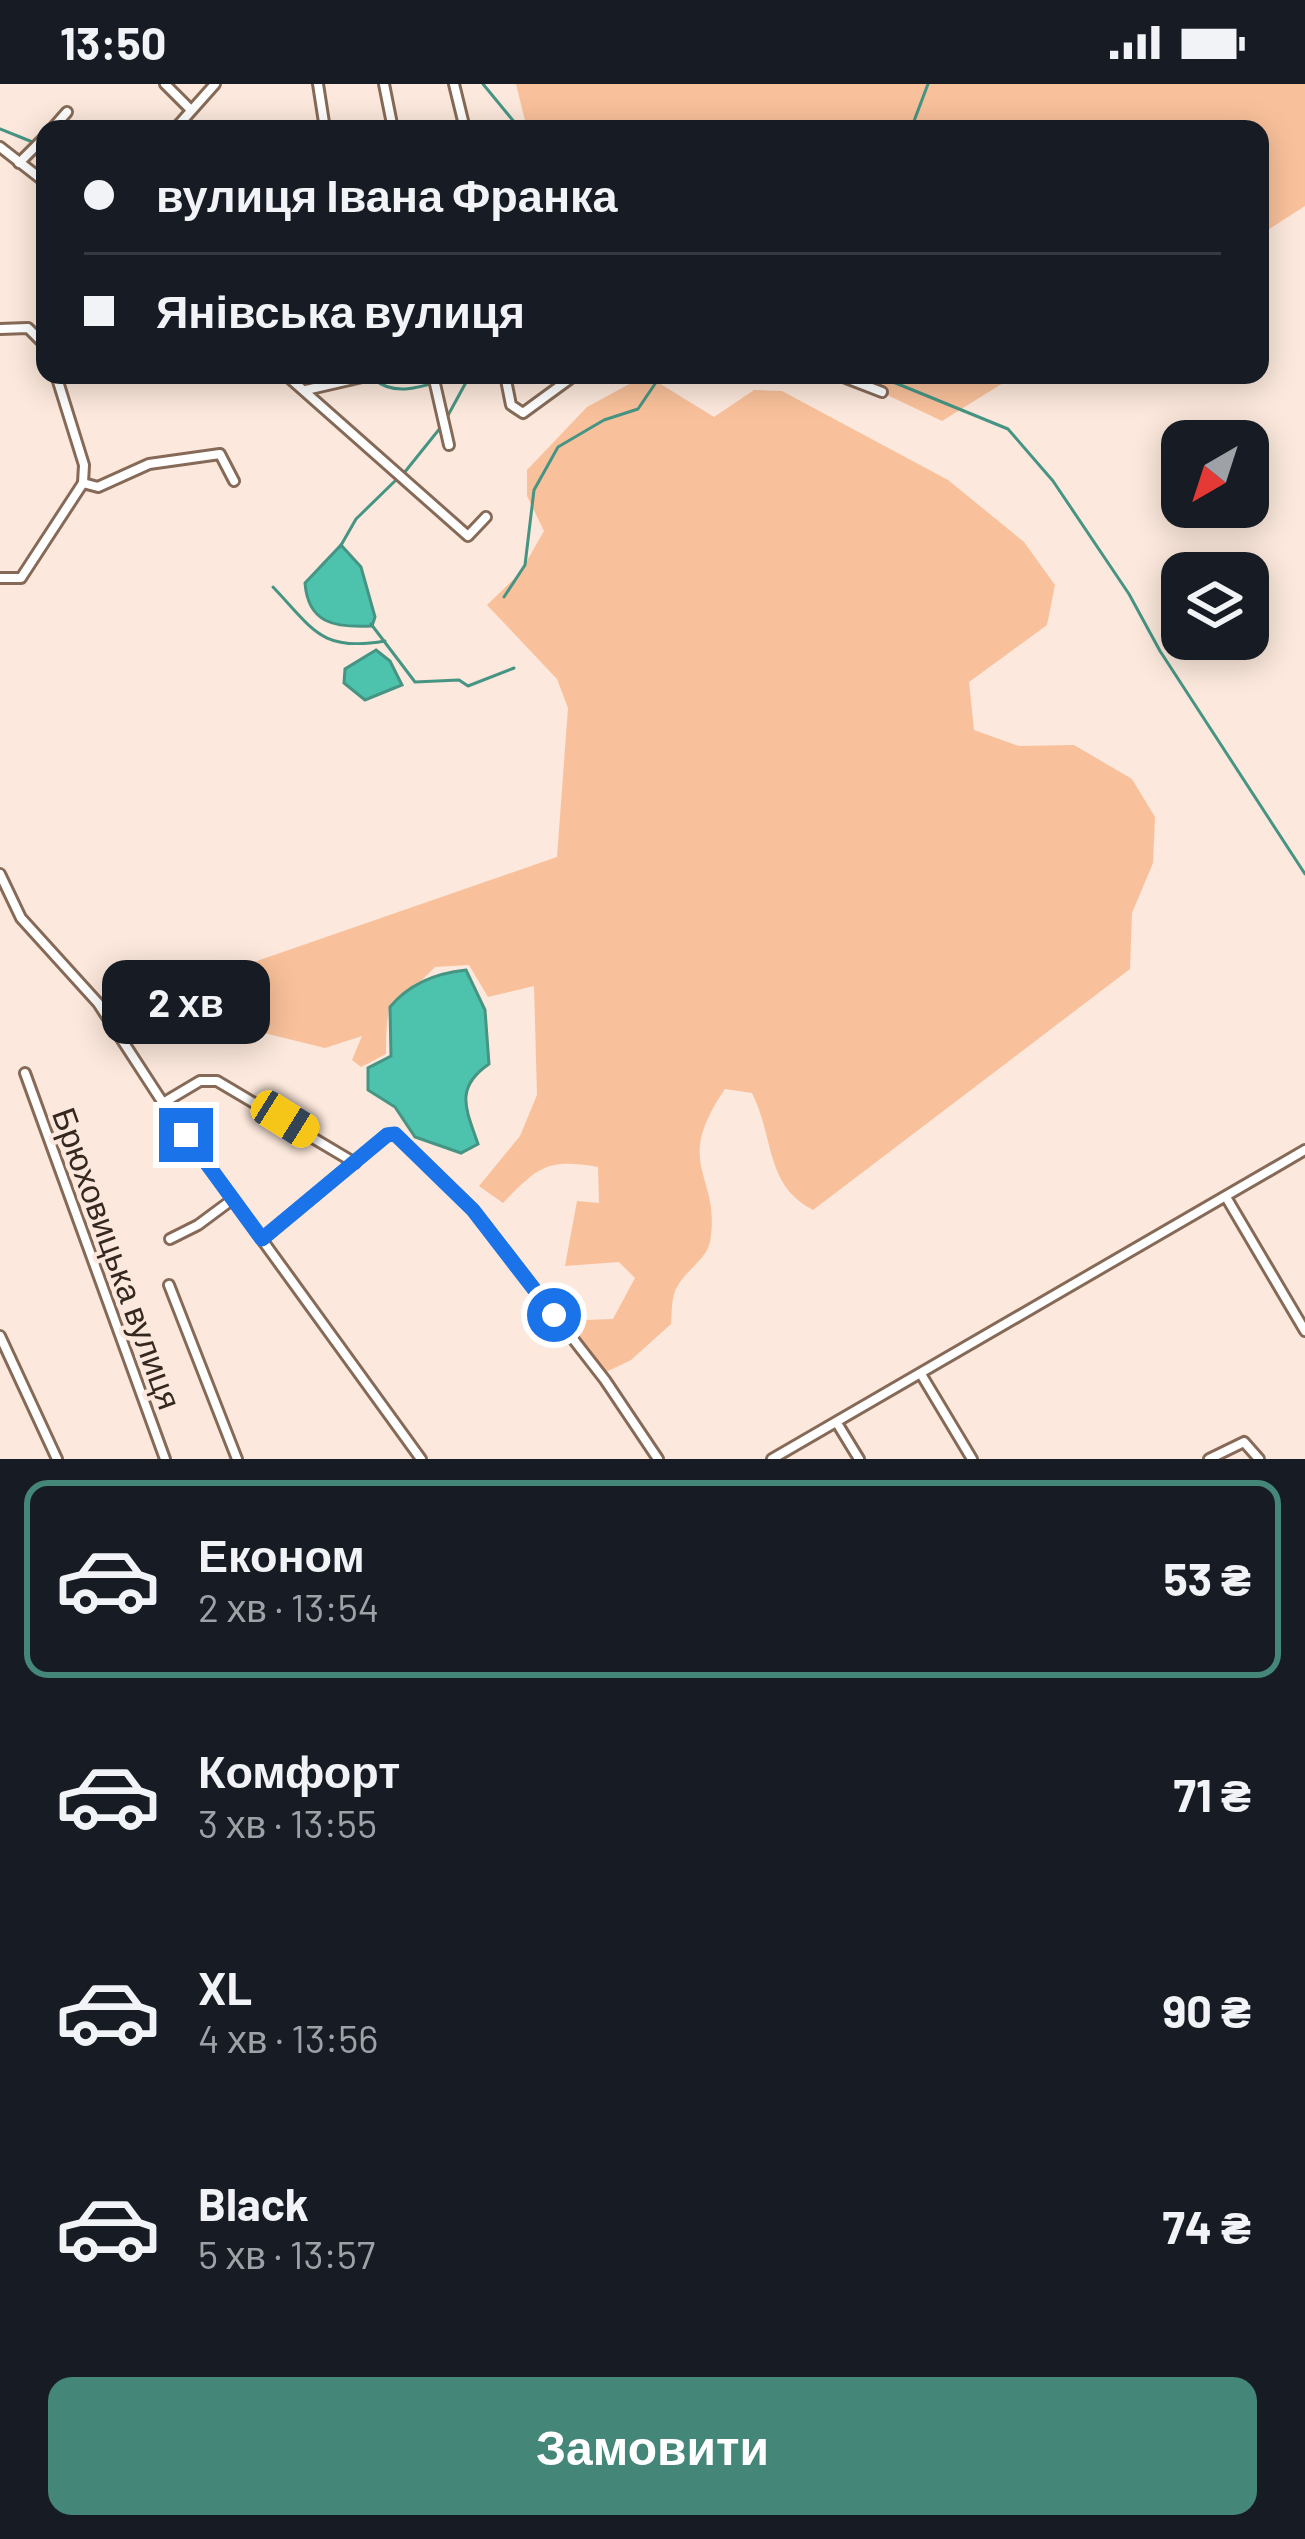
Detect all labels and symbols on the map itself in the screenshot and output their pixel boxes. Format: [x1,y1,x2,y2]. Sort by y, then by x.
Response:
north arrow [1161,420,1269,528]
callout: 2 хв [102,961,270,1045]
car [245,1085,325,1153]
street label: Брюховицька вулиця [45,1102,191,1414]
route end [159,1108,213,1162]
route start [527,1288,581,1342]

